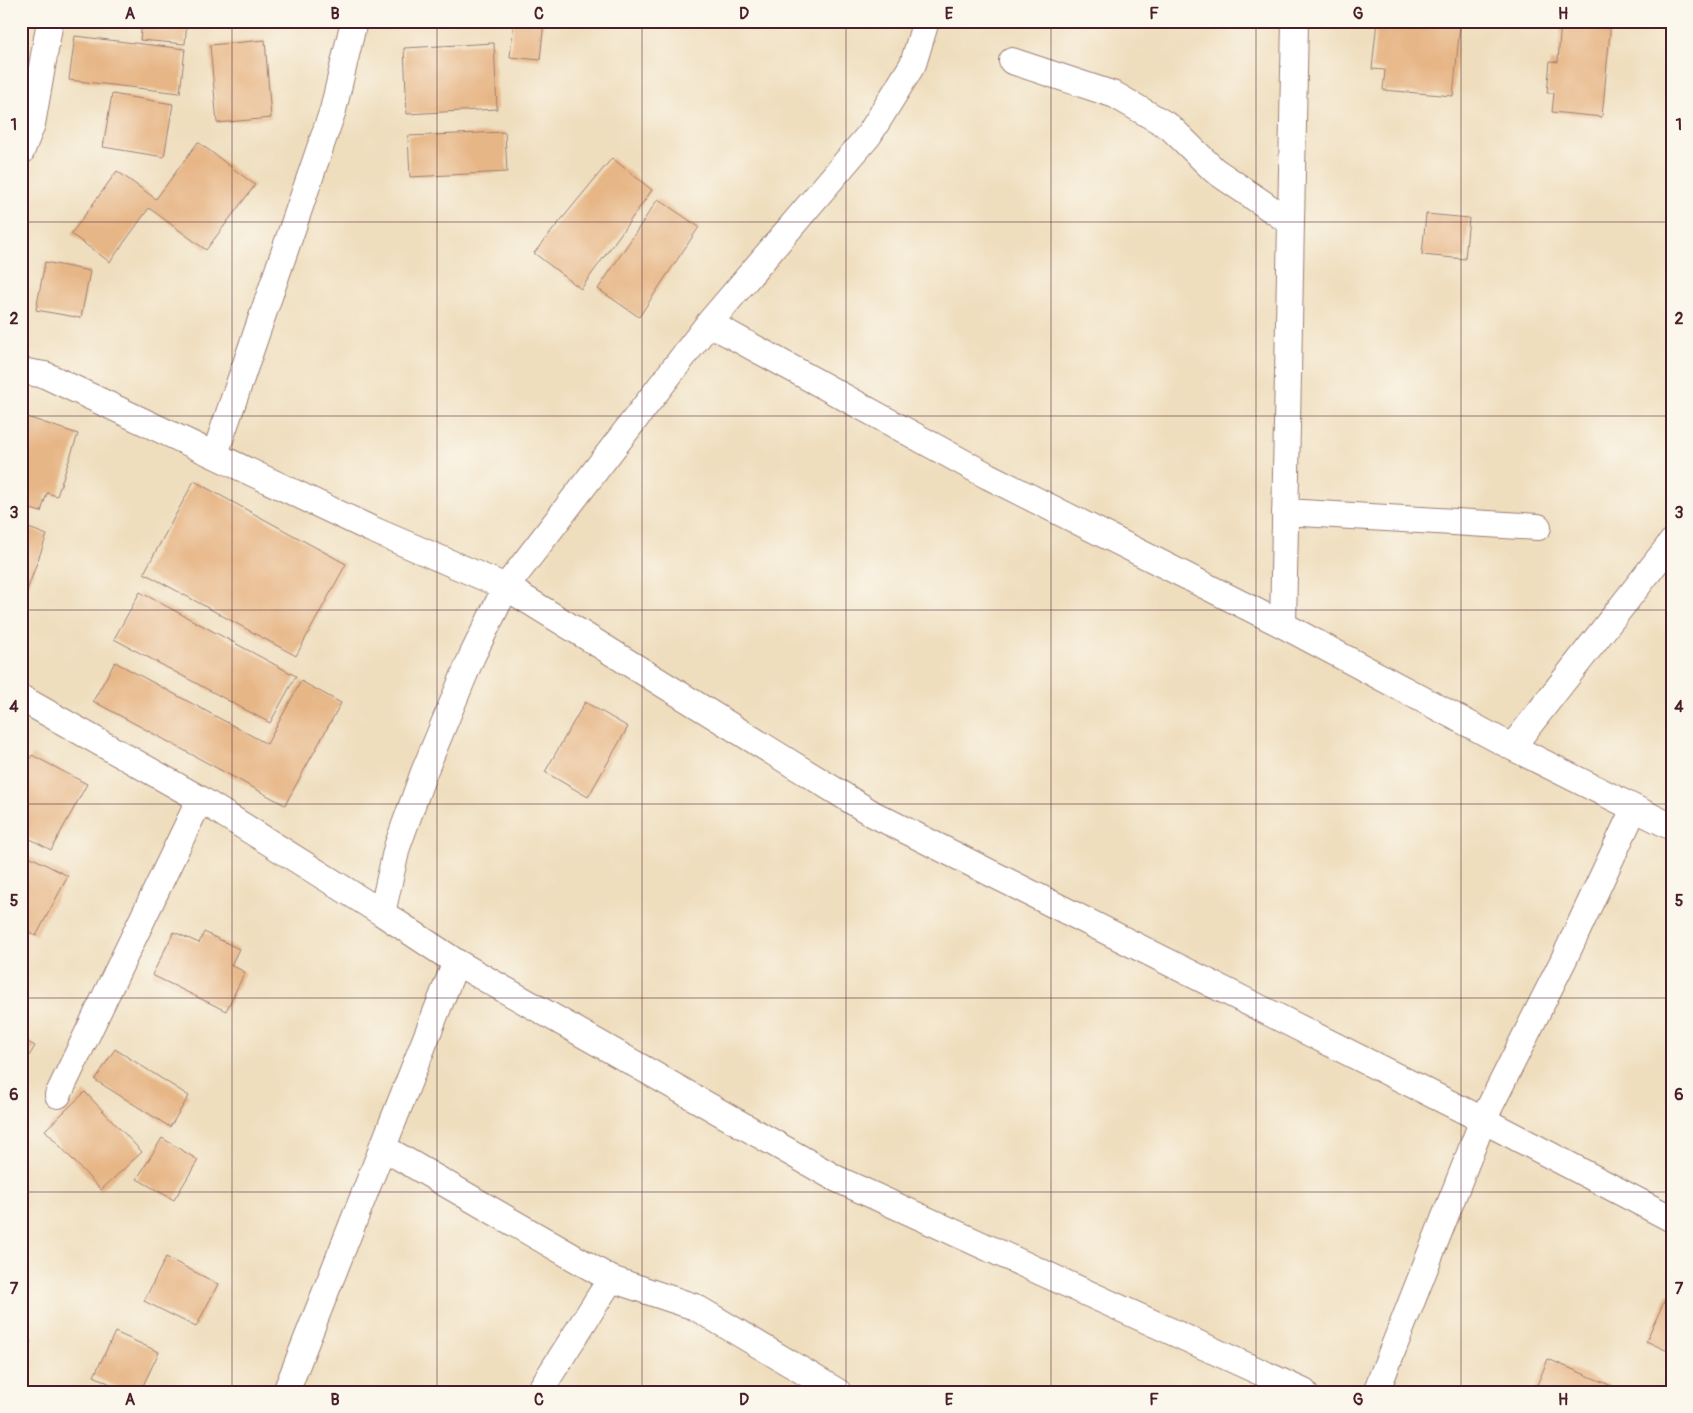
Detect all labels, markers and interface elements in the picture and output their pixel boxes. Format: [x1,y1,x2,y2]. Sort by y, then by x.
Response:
text: A [125,4,136,24]
text: B [330,4,340,24]
text: C [534,4,544,24]
text: D [739,4,749,24]
text: E [945,4,954,24]
text: F [1149,4,1159,24]
text: G [1353,4,1364,24]
text: H [1558,4,1568,24]
text: 1 [11,115,17,135]
text: 1 [1676,115,1682,135]
text: 2 [10,309,19,329]
text: 2 [1675,309,1684,329]
text: 3 [10,503,19,523]
text: 3 [1675,503,1684,523]
text: 4 [9,697,19,717]
text: 4 [1674,697,1684,717]
text: 5 [10,891,19,911]
text: 5 [1675,891,1684,911]
text: 6 [9,1085,19,1105]
text: 6 [1674,1085,1684,1105]
text: 7 [10,1279,19,1299]
text: 7 [1675,1279,1684,1299]
text: A [125,1390,136,1410]
text: B [330,1390,340,1410]
text: C [534,1390,544,1410]
text: D [739,1390,749,1410]
text: E [945,1390,954,1410]
text: F [1149,1390,1159,1410]
text: G [1353,1390,1364,1410]
text: H [1558,1390,1568,1410]

